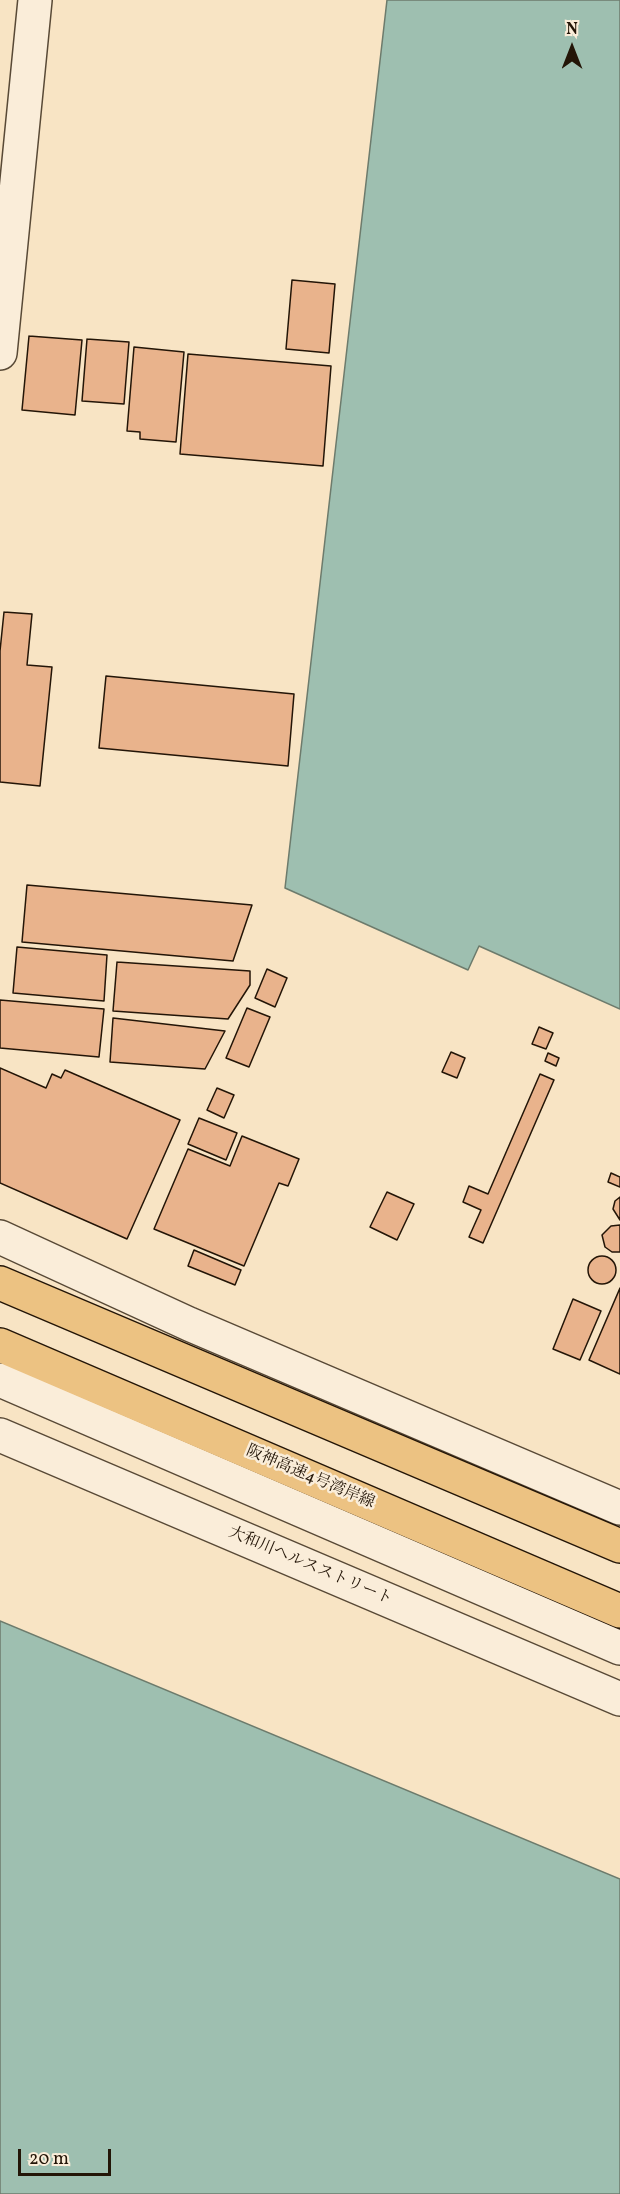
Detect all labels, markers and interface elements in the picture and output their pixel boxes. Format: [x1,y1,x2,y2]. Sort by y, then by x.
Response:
north arrow [542,18,602,78]
text: N [566,19,578,41]
street label: 阪神高速4号湾岸線 [243,1442,377,1514]
street label: 大和川ヘルスストリート [225,1524,395,1610]
scale bar [21,2137,114,2175]
text: 20 m [29,2147,69,2172]

